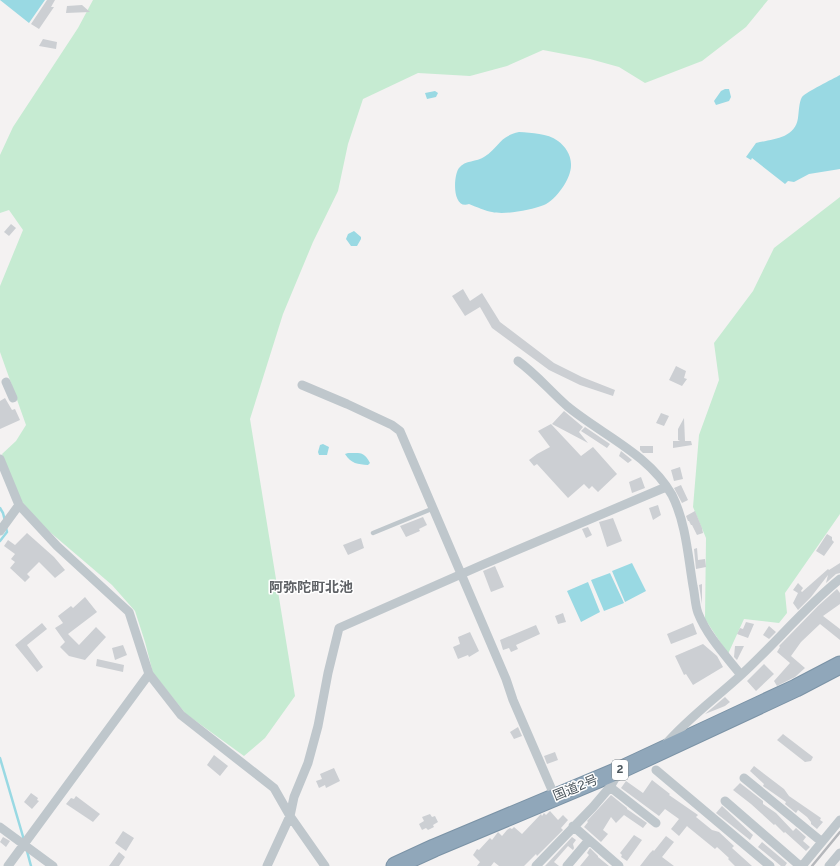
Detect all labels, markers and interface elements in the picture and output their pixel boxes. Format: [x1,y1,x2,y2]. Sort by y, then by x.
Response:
district label: 阿弥陀町北池 [269,580,353,597]
road number: 2 [612,760,628,780]
street label: 国道2号 [551,773,601,805]

